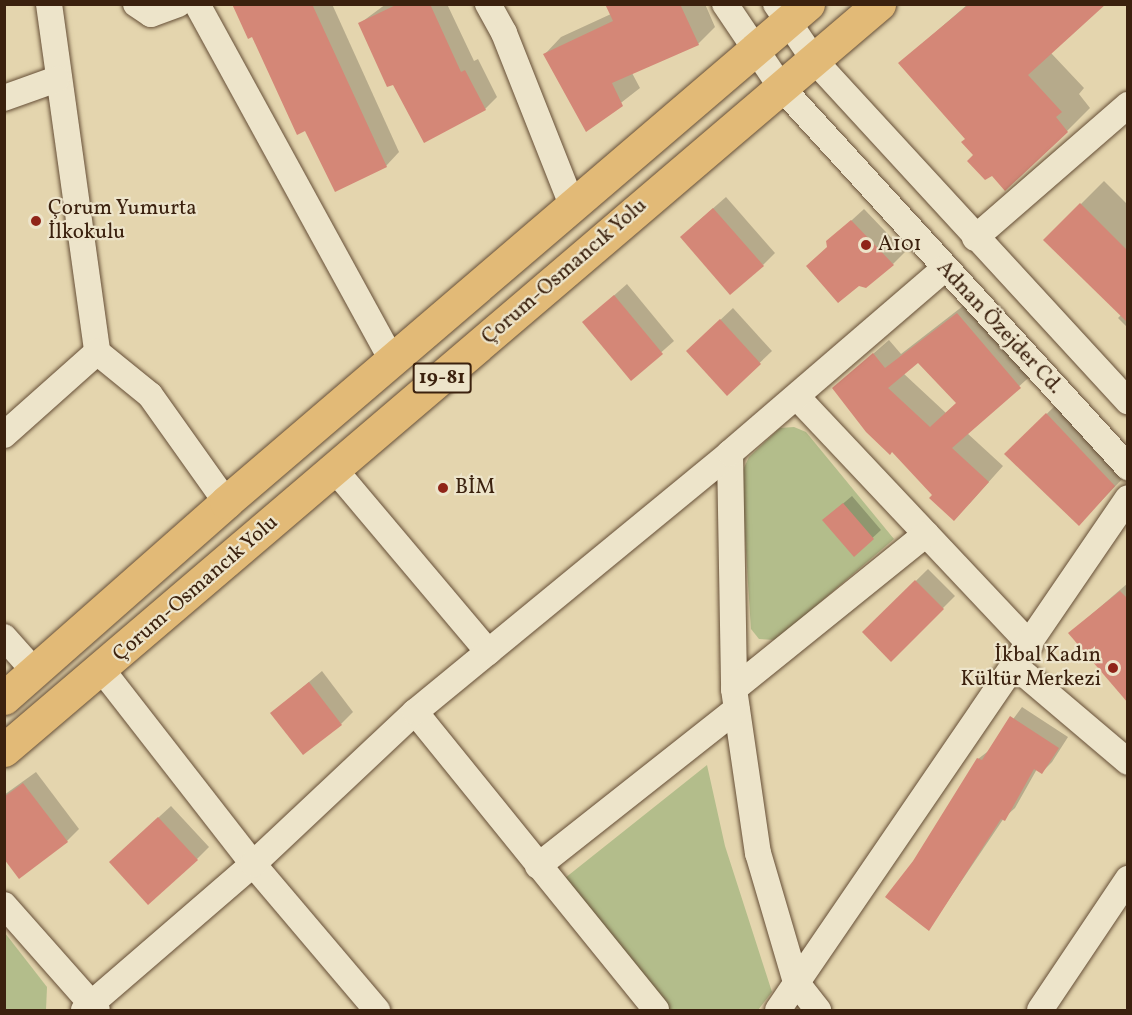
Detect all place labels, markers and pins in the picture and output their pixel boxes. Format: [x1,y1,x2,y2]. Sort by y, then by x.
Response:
place label: Çorum Yumurta İlkokulu [48,196,197,246]
marker: Çorum Yumurta İlkokulu [29,214,43,228]
place label: A101 [878,232,922,258]
marker: A101 [859,238,873,252]
place label: BİM [455,475,495,501]
marker: BİM [436,481,450,495]
place label: İkbal Kadın Kültür Merkezi [961,643,1101,693]
marker: İkbal Kadın Kültür Merkezi [1106,661,1120,675]

